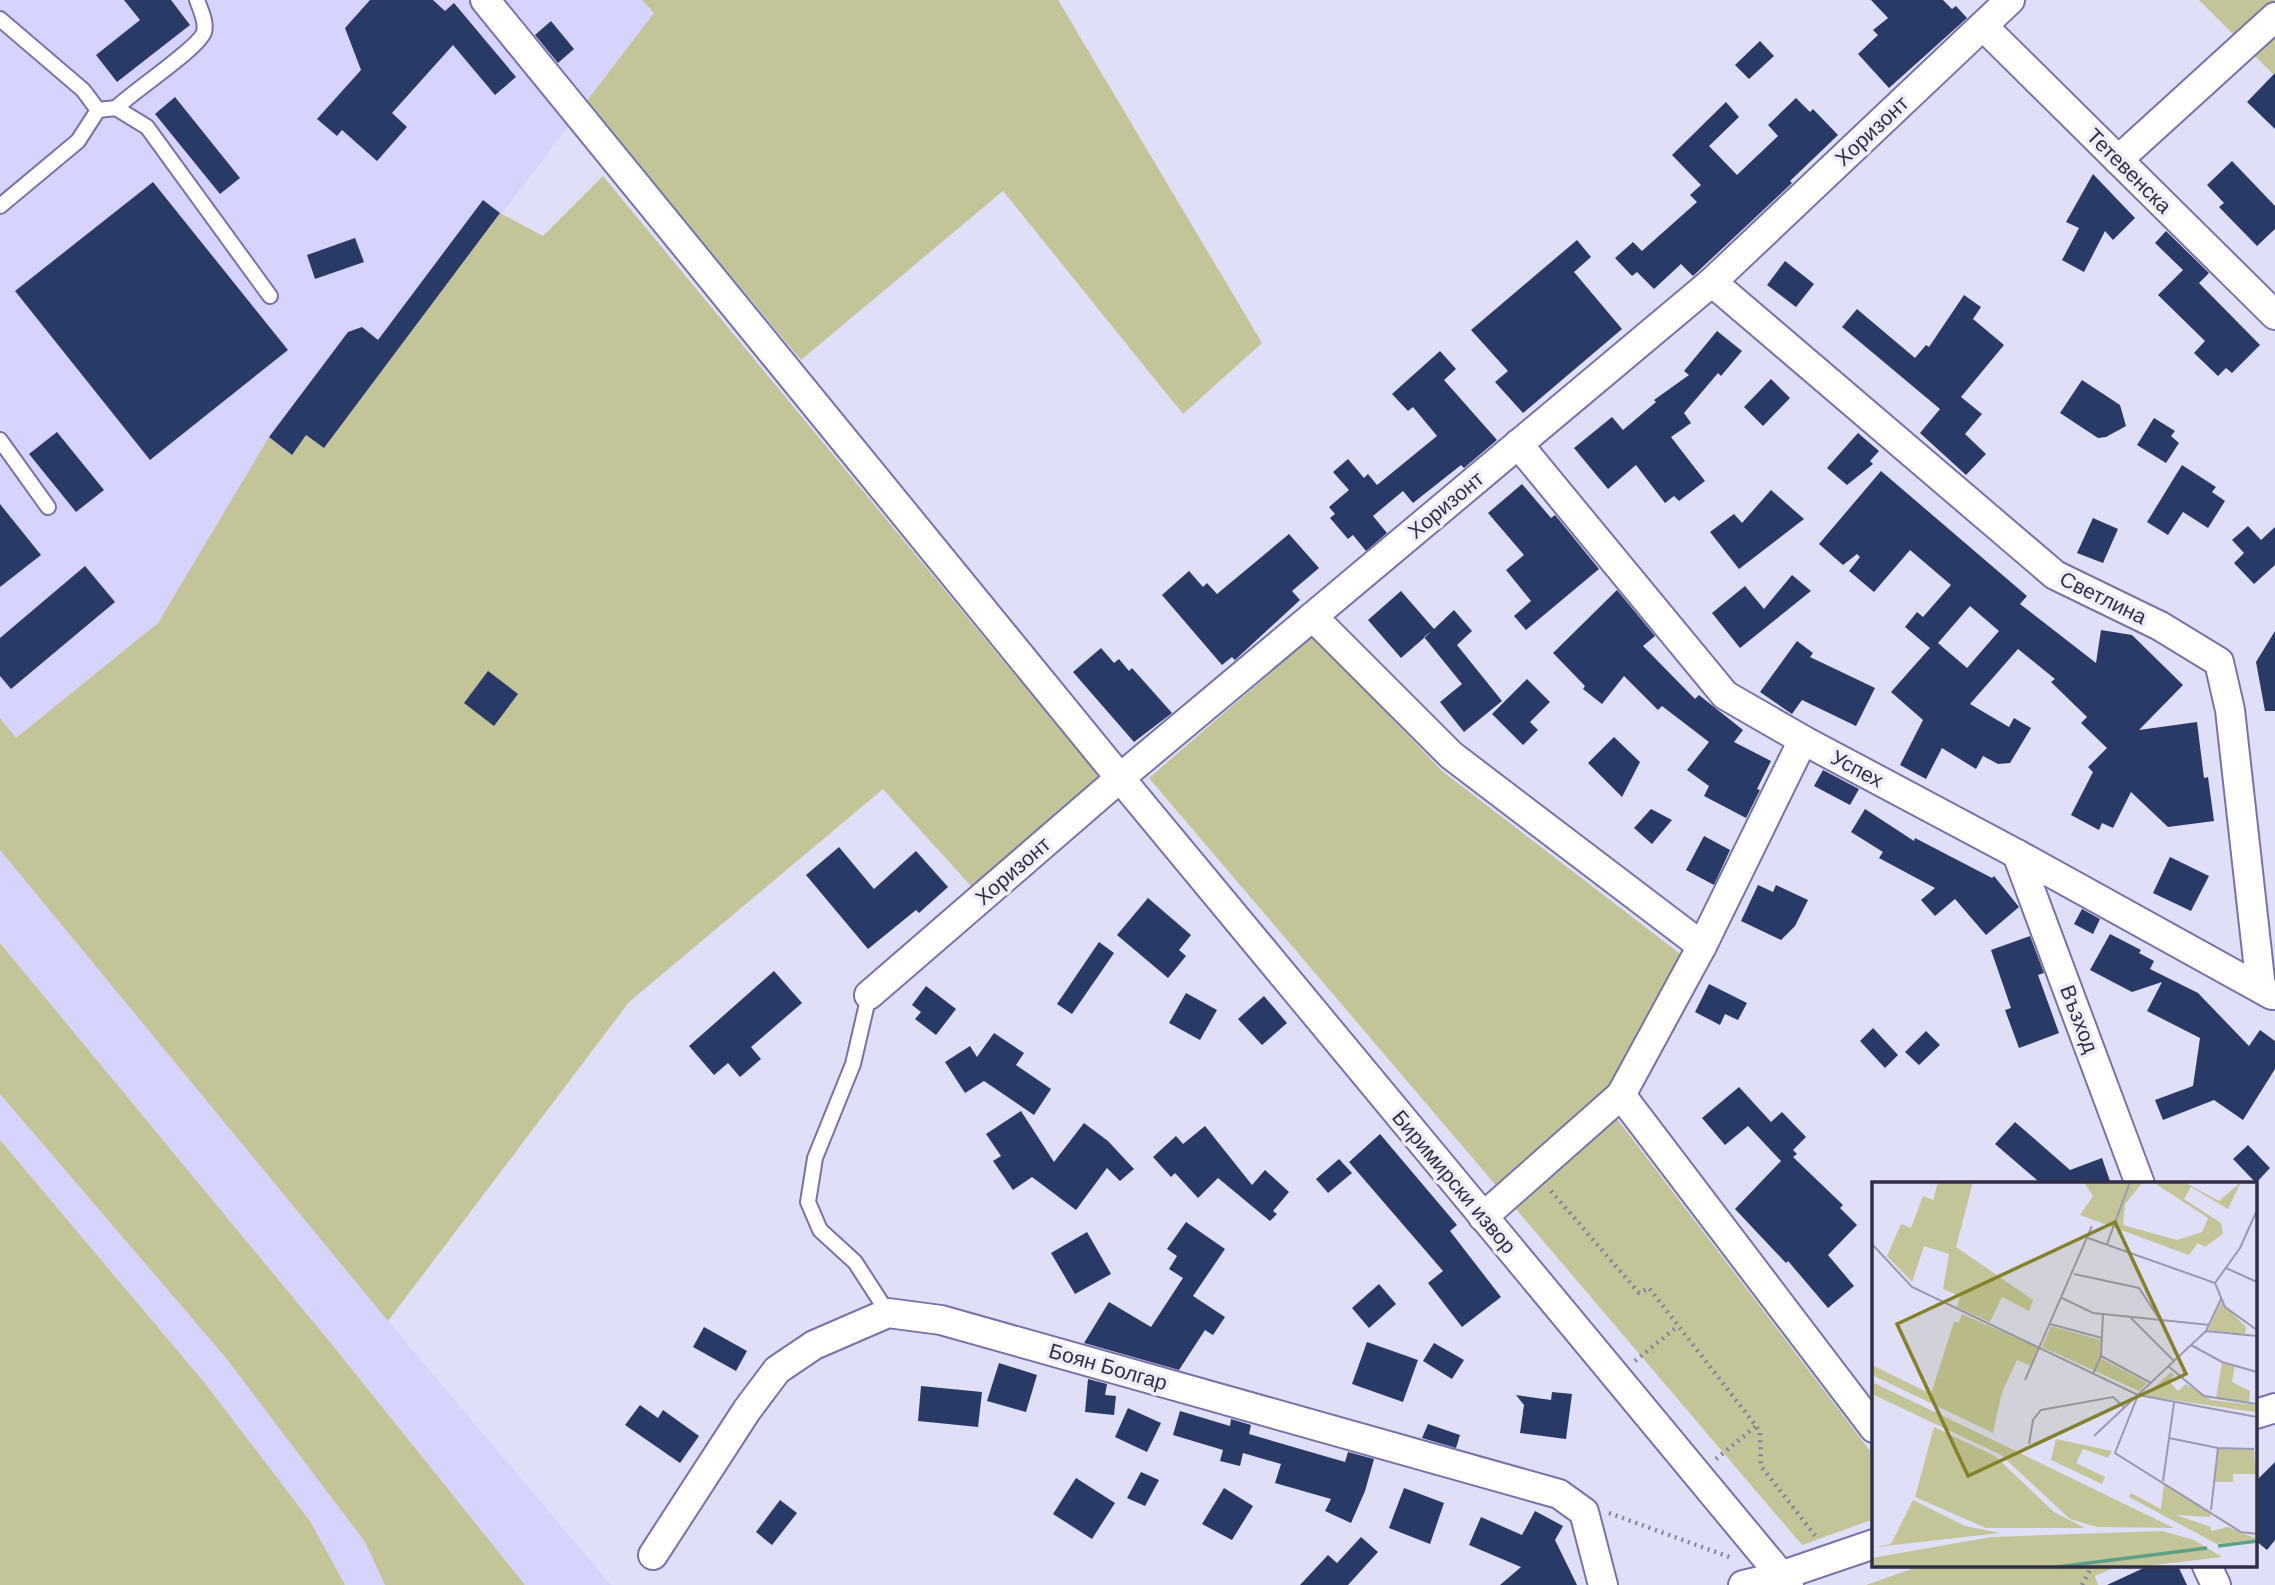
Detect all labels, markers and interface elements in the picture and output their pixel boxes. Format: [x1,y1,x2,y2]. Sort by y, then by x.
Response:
street label: Хоризонт [1829,89,1915,172]
street label: Тетевенска [2080,122,2178,220]
street label: Хоризонт [1402,465,1490,545]
street label: Светлина [2055,565,2151,631]
street label: Успех [1826,744,1889,795]
street label: Хоризонт [969,830,1057,911]
street label: Възход [2053,981,2105,1057]
street label: Биримирски извор [1386,1104,1522,1260]
inset map [1872,1182,2258,1568]
street label: Боян Болгар [1046,1337,1170,1397]

